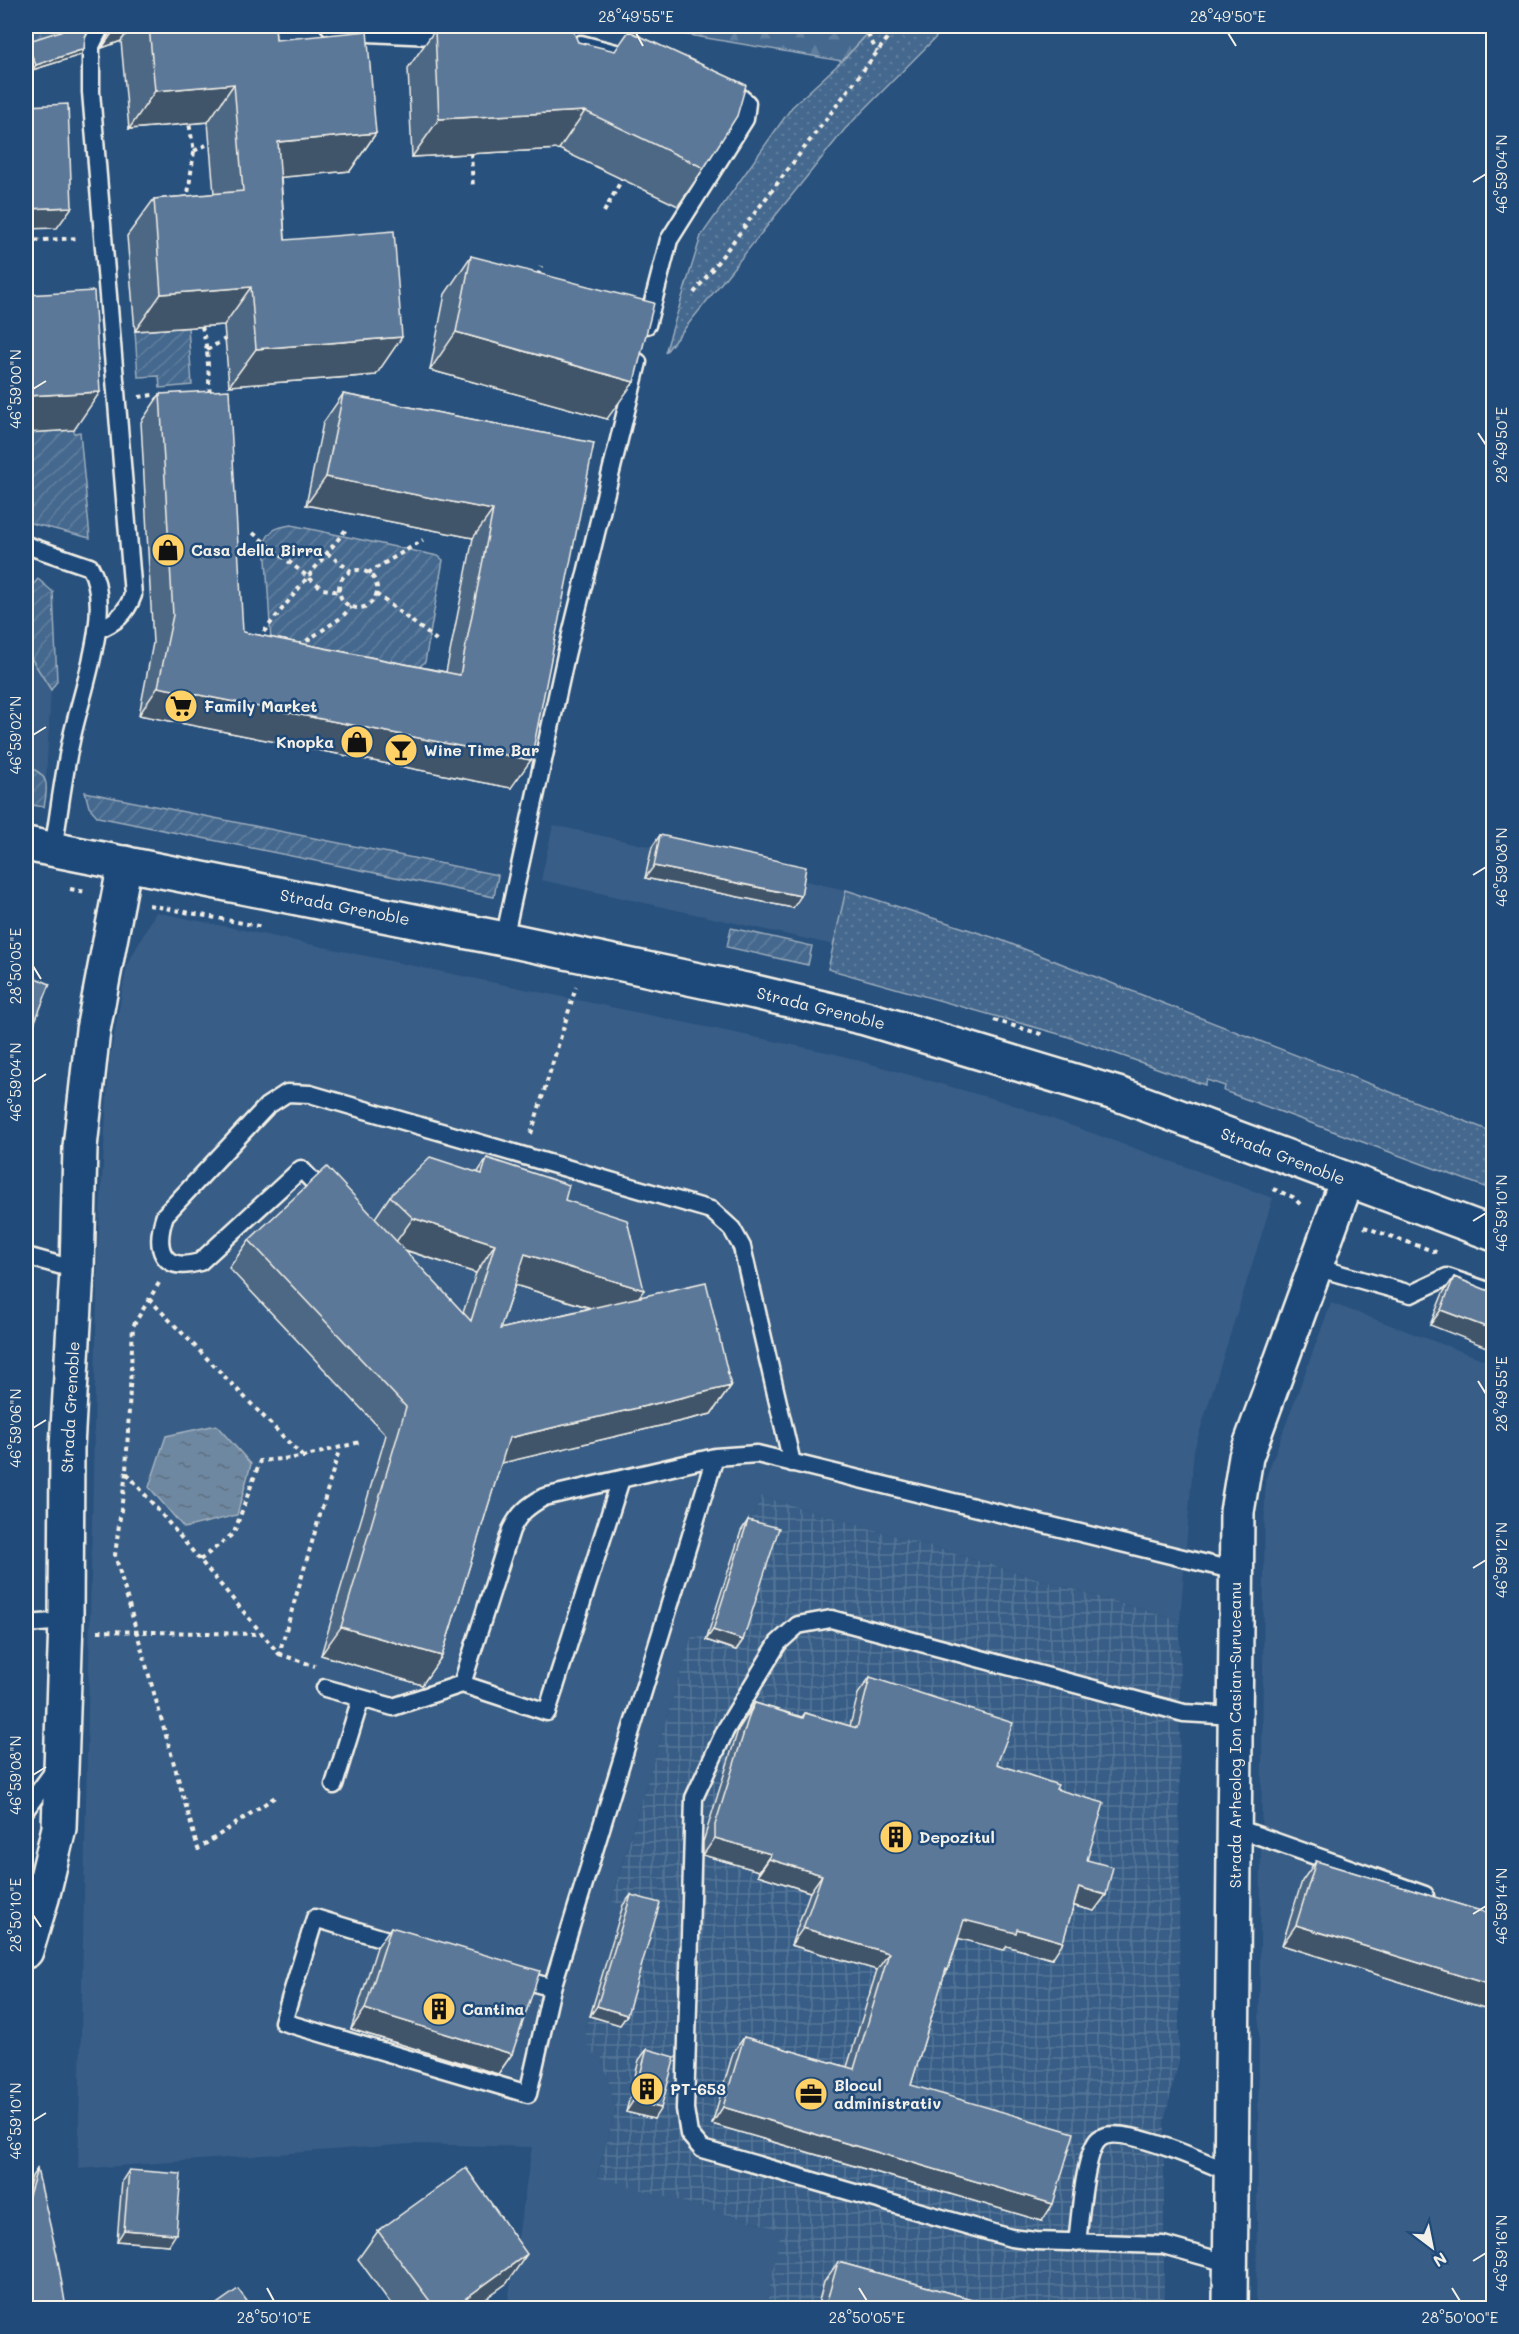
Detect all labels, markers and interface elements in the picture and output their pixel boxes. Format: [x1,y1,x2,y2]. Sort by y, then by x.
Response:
text: 28°49'55"E [598,6,674,26]
text: 28°49'50"E [1190,6,1266,26]
text: 46°59'04"N [1491,135,1511,214]
text: 46°59'00"N [5,349,25,429]
text: 28°49'50"E [1491,407,1511,483]
shop icon: Casa della Birra [150,532,186,568]
place label: Casa della Birra [191,539,323,560]
supermarket icon: Family Market [163,688,199,724]
place label: Family Market [204,695,317,716]
text: 46°59'02"N [5,696,25,774]
shop icon: Knopka [339,724,375,760]
place label: Knopka [276,731,334,752]
bar icon: Wine Time Bar [383,732,419,768]
place label: Wine Time Bar [424,739,539,760]
text: 46°59'08"N [1491,827,1511,907]
street label: Strada Grenoble [279,884,412,929]
text: 28°50'05"E [5,927,25,1004]
street label: Strada Grenoble [755,981,887,1034]
text: 46°59'04"N [5,1043,25,1122]
street label: Strada Grenoble [1218,1122,1348,1189]
text: 46°59'10"N [1491,1175,1511,1251]
street label: Strada Grenoble [56,1341,83,1473]
text: 28°49'55"E [1491,1356,1511,1432]
text: 46°59'06"N [5,1388,25,1468]
text: 46°59'12"N [1491,1522,1511,1598]
street label: Strada Arheolog Ion Casian-Suruceanu [1224,1582,1245,1888]
text: 46°59'08"N [5,1735,25,1815]
building icon: Depozitul [878,1819,914,1855]
place label: Depozitul [919,1826,995,1847]
text: 46°59'14"N [1491,1868,1511,1944]
text: 28°50'10"E [5,1877,25,1952]
building icon: Cantina [421,1991,457,2027]
place label: Cantina [462,1998,525,2019]
building icon: PT-653 [629,2071,665,2107]
place label: Blocul administrativ [834,2074,941,2113]
office icon: Blocul administrativ [793,2076,829,2112]
place label: PT-653 [670,2078,726,2099]
text: 46°59'10"N [5,2083,25,2159]
text: 46°59'16"N [1491,2215,1511,2291]
north arrow [1402,2217,1462,2277]
text: N [1429,2248,1451,2272]
text: 28°50'10"E [237,2307,312,2327]
text: 28°50'05"E [829,2307,906,2327]
text: 28°50'00"E [1422,2307,1499,2327]

